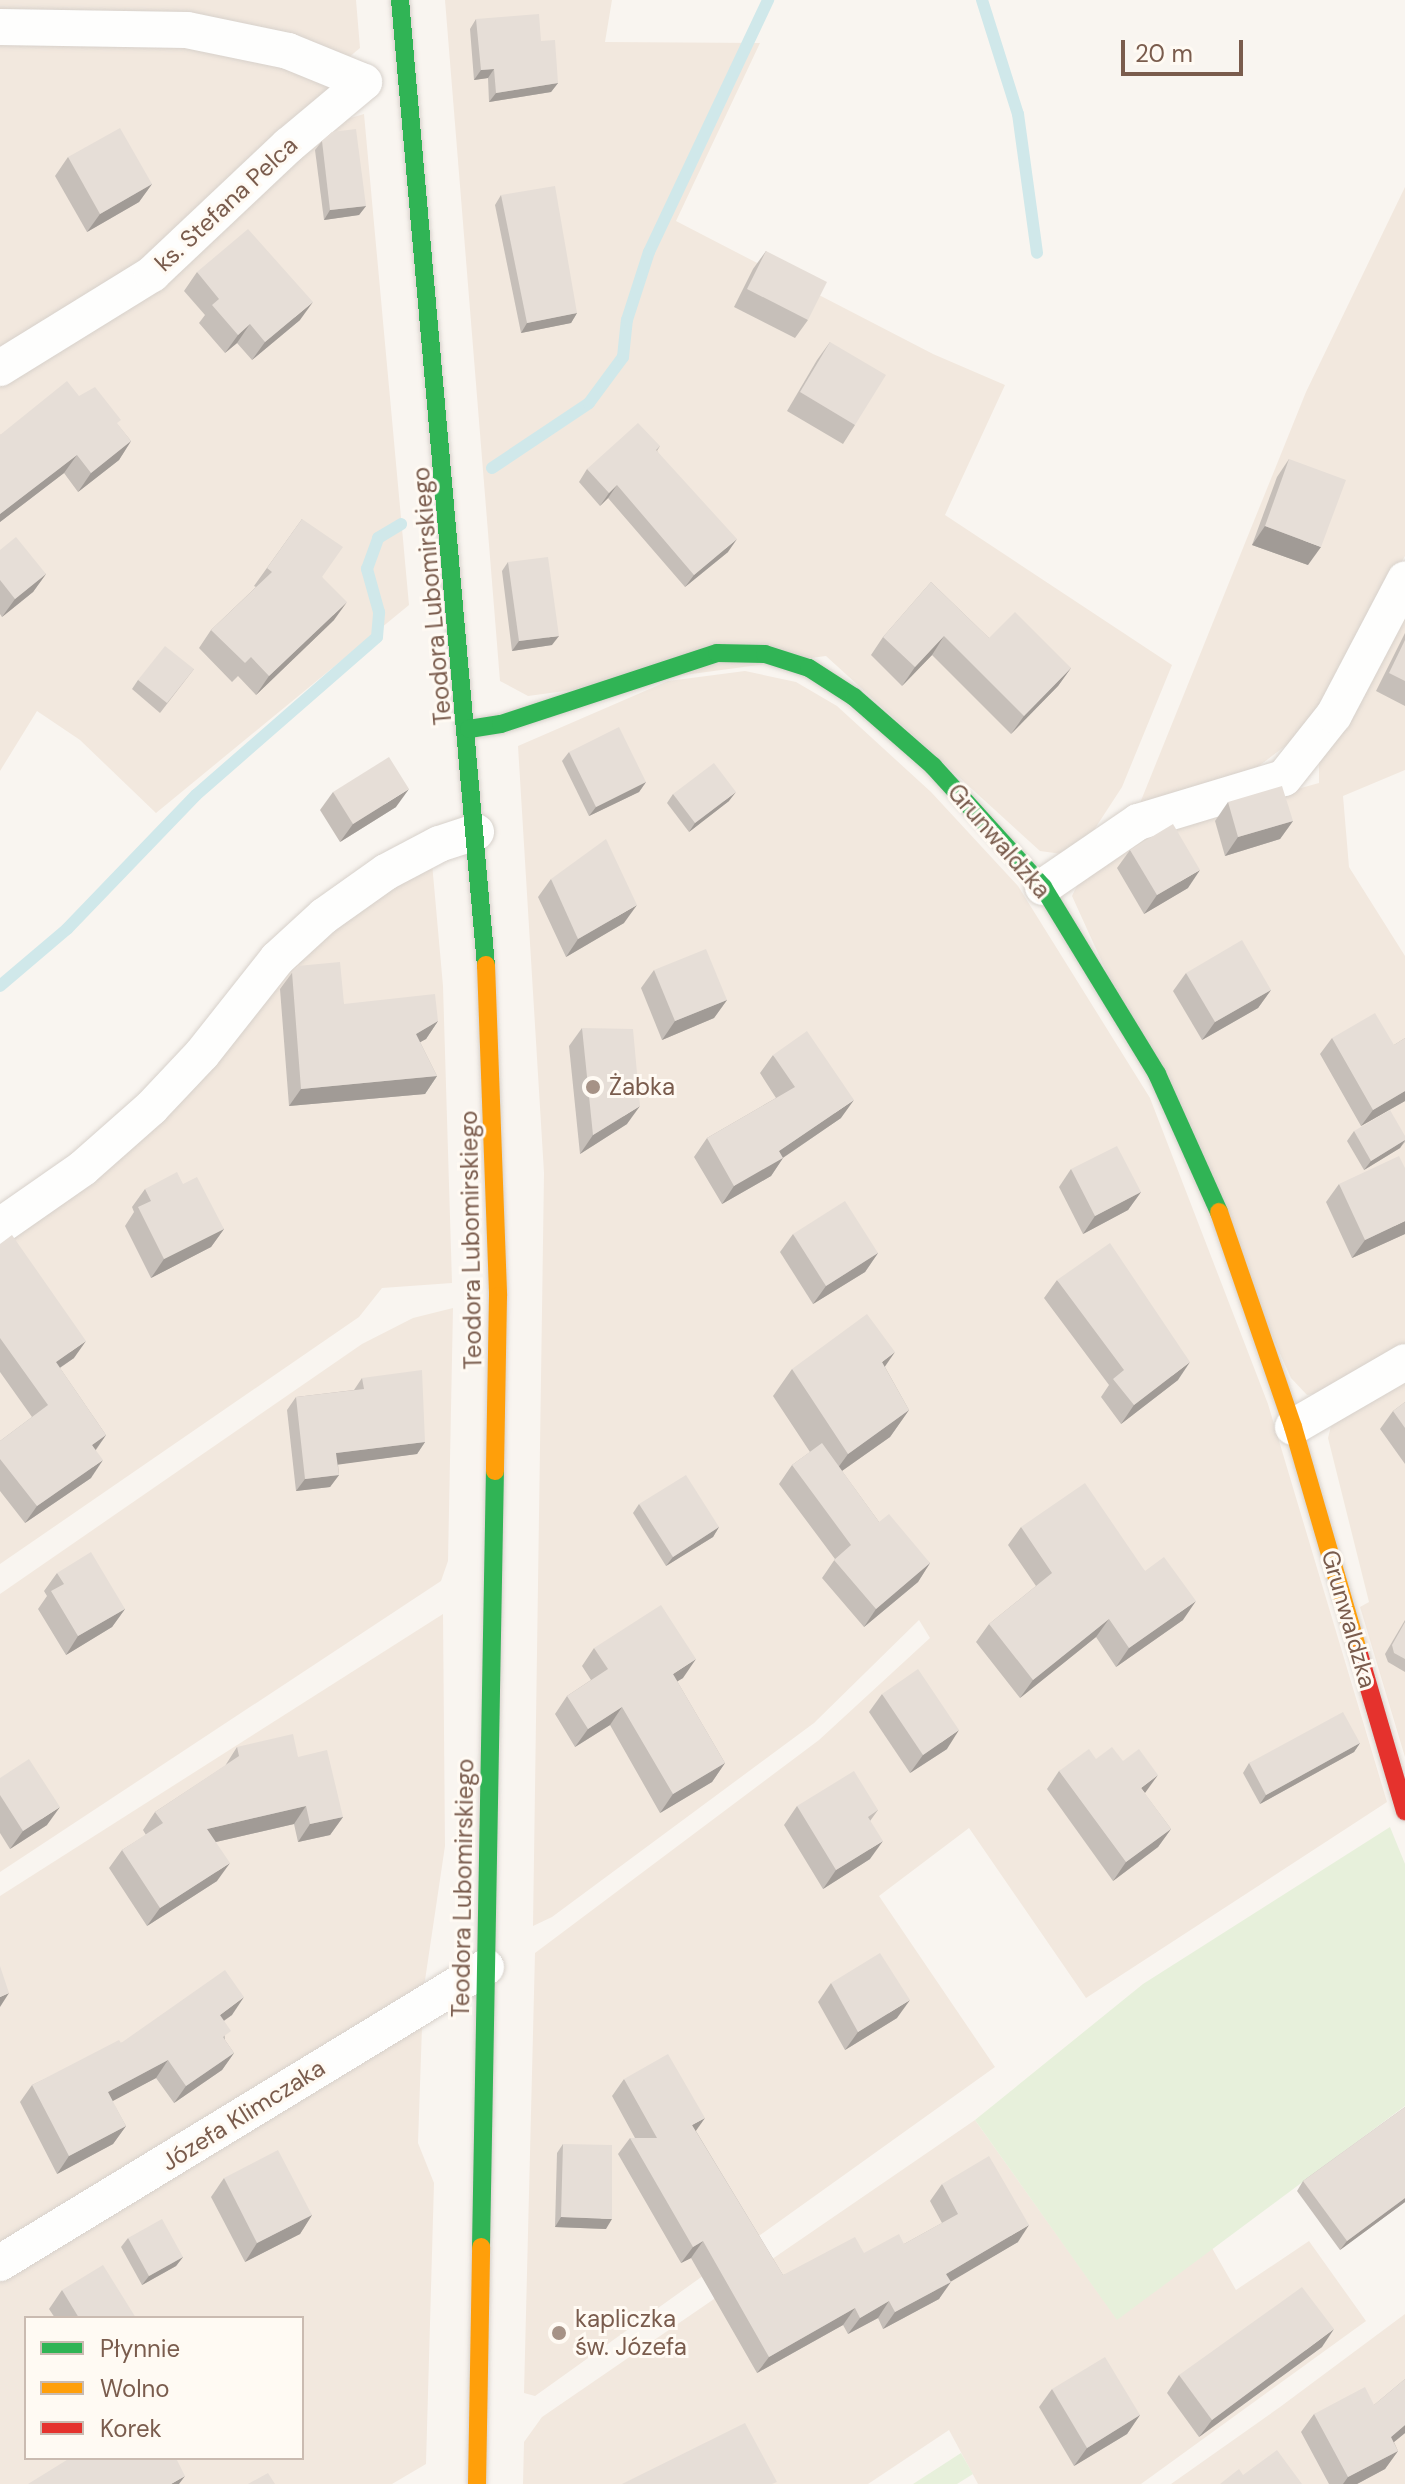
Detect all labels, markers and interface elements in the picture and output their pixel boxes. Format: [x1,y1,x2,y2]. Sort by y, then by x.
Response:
scale bar [1125,24,1247,74]
text: 20 m [1135,38,1193,69]
street label: ks. Stefana Pelca [149,131,303,277]
street label: Teodora Lubomirskiego [406,466,458,726]
street label: Grunwaldzka [942,778,1056,904]
place label: Żabka [609,1073,675,1101]
marker: Żabka [584,1078,602,1096]
street label: Teodora Lubomirskiego [454,1110,488,1370]
street label: Grunwaldzka [1316,1547,1382,1691]
street label: Teodora Lubomirskiego [446,1758,480,2018]
street label: Józefa Klimczaka [156,2053,330,2177]
place label: kapliczka św. Józefa [575,2305,687,2361]
legend [24,2316,304,2460]
marker: kapliczka św. Józefa [550,2324,568,2342]
text: Płynnie [100,2333,180,2364]
text: Wolno [100,2373,170,2404]
text: Korek [100,2413,162,2444]

